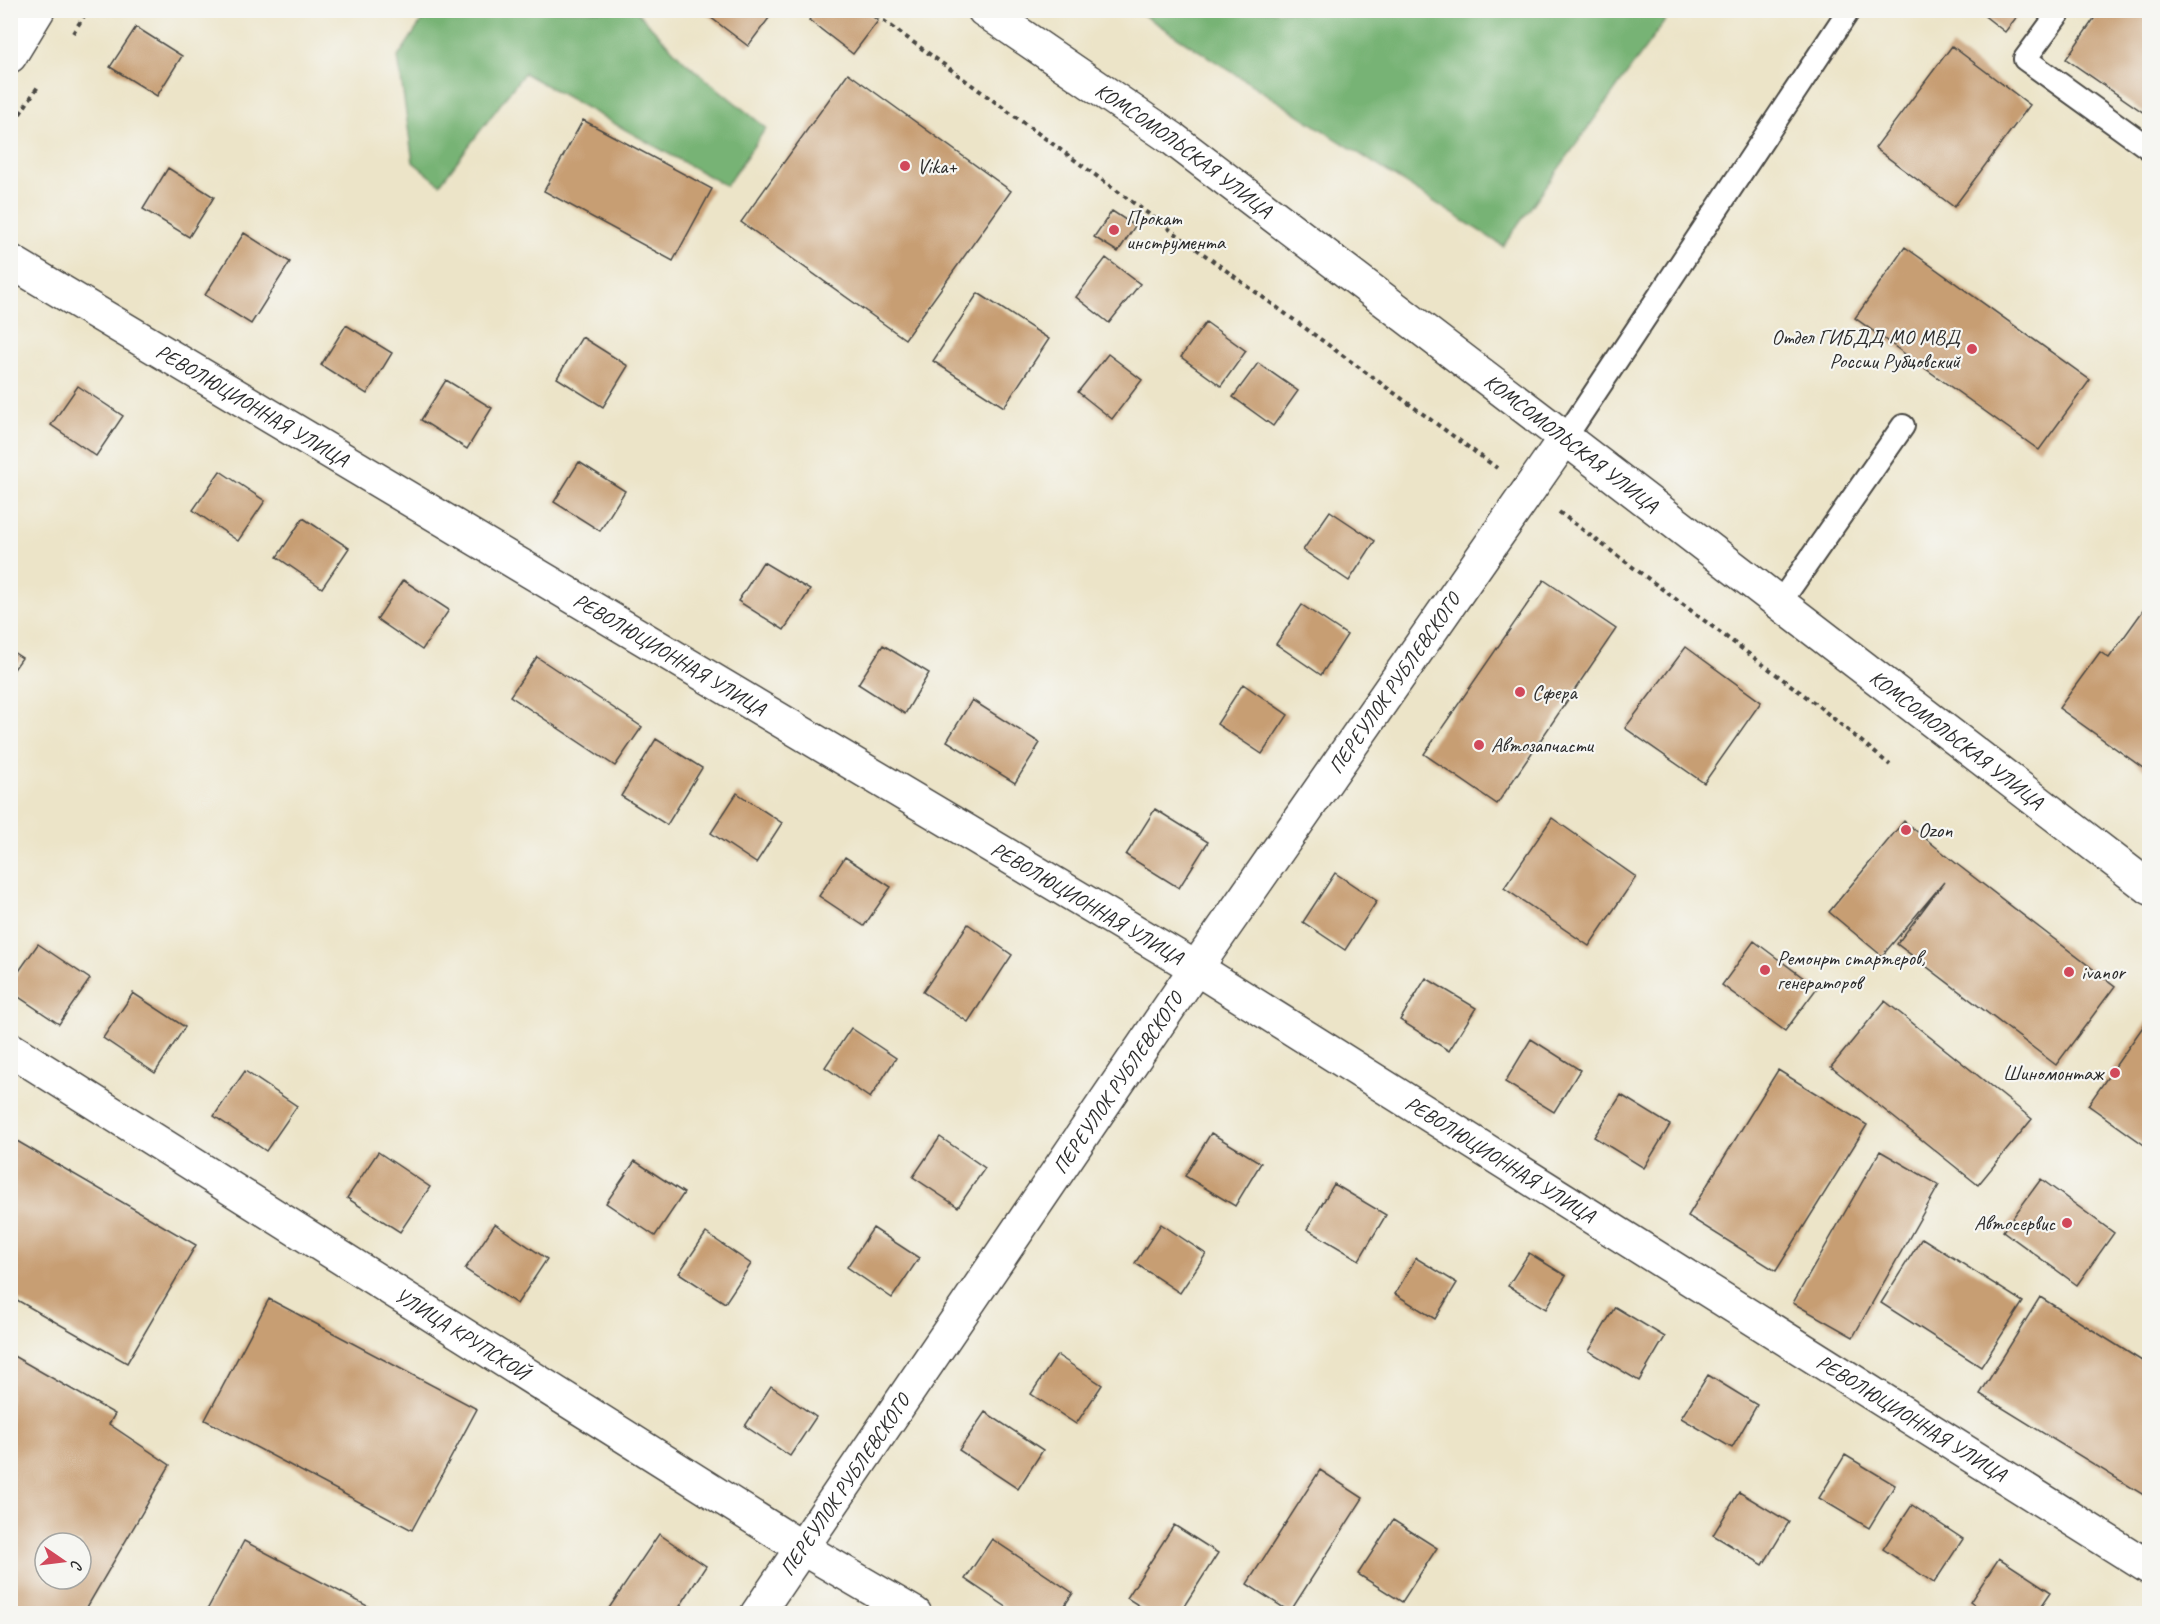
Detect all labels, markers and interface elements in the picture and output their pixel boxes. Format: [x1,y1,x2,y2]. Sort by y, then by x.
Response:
street label: КОМСОМОЛЬСКАЯ УЛИЦА [1090,77,1278,223]
place label: Vika+ [917,153,958,179]
marker: Vika+ [898,159,912,173]
place label: Прокат инструмента [1126,205,1227,255]
marker: Прокат инструмента [1107,223,1121,237]
place label: Отдел ГИБДД МО МВД России Рубцовский [1771,324,1962,374]
street label: РЕВОЛЮЦИОННАЯ УЛИЦА [152,338,354,473]
marker: Отдел ГИБДД МО МВД России Рубцовский [1965,342,1979,356]
street label: КОМСОМОЛЬСКАЯ УЛИЦА [1479,368,1664,518]
street label: ПЕРЕУЛОК РУБЛЕВСКОГО [1323,586,1467,778]
street label: РЕВОЛЮЦИОННАЯ УЛИЦА [569,587,772,722]
street label: КОМСОМОЛЬСКАЯ УЛИЦА [1865,664,2049,815]
place label: Сфера [1532,679,1578,705]
marker: Сфера [1513,685,1527,699]
place label: Автозапчасти [1491,732,1594,758]
marker: Автозапчасти [1472,738,1486,752]
place label: Ozon [1918,817,1953,843]
marker: Ozon [1899,823,1913,837]
street label: РЕВОЛЮЦИОННАЯ УЛИЦА [986,836,1189,971]
place label: Ремонрт стартеров, генераторов [1777,945,1926,995]
place label: ivanor [2081,959,2126,985]
marker: Ремонрт стартеров, генераторов [1758,963,1772,977]
marker: ivanor [2062,965,2076,979]
street label: ПЕРЕУЛОК РУБЛЕВСКОГО [1047,985,1190,1179]
place label: Шиномонтаж [2003,1060,2105,1086]
marker: Шиномонтаж [2108,1066,2122,1080]
street label: РЕВОЛЮЦИОННАЯ УЛИЦА [1400,1090,1601,1229]
place label: Автосервис [1974,1210,2056,1236]
marker: Автосервис [2060,1216,2074,1230]
street label: УЛИЦА КРУПСКОЙ [390,1282,537,1388]
street label: РЕВОЛЮЦИОННАЯ УЛИЦА [1812,1349,2012,1488]
street label: ПЕРЕУЛОК РУБЛЕВСКОГО [774,1387,917,1581]
north arrow [33,1531,93,1591]
text: С [65,1558,87,1573]

